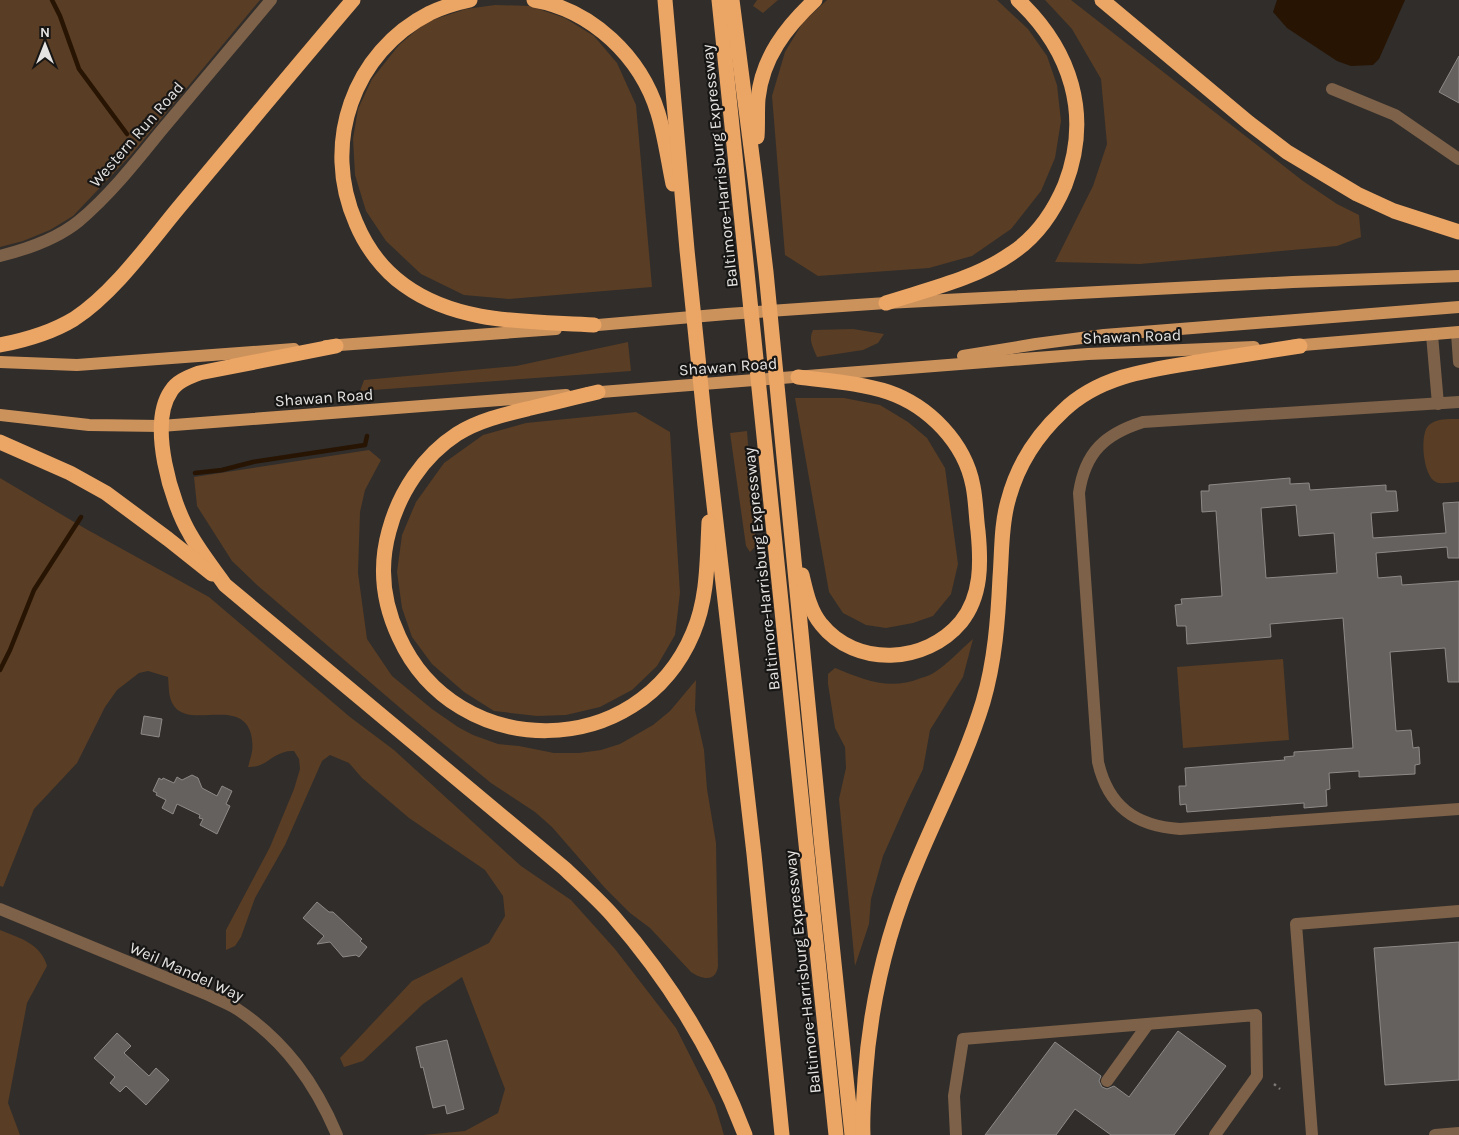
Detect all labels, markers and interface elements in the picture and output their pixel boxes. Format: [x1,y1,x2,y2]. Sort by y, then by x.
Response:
north arrow [20,20,70,70]
text: N [40,24,50,41]
street label: Baltimore-Harrisburg Expressway [697,43,742,288]
street label: Western Run Road [85,78,187,191]
street label: Shawan Road [1082,325,1182,348]
street label: Shawan Road [678,354,778,379]
street label: Shawan Road [274,385,374,410]
street label: Baltimore-Harrisburg Expressway [739,446,784,691]
street label: Baltimore-Harrisburg Expressway [780,849,825,1094]
street label: Weil Mandel Way [127,938,247,1005]

